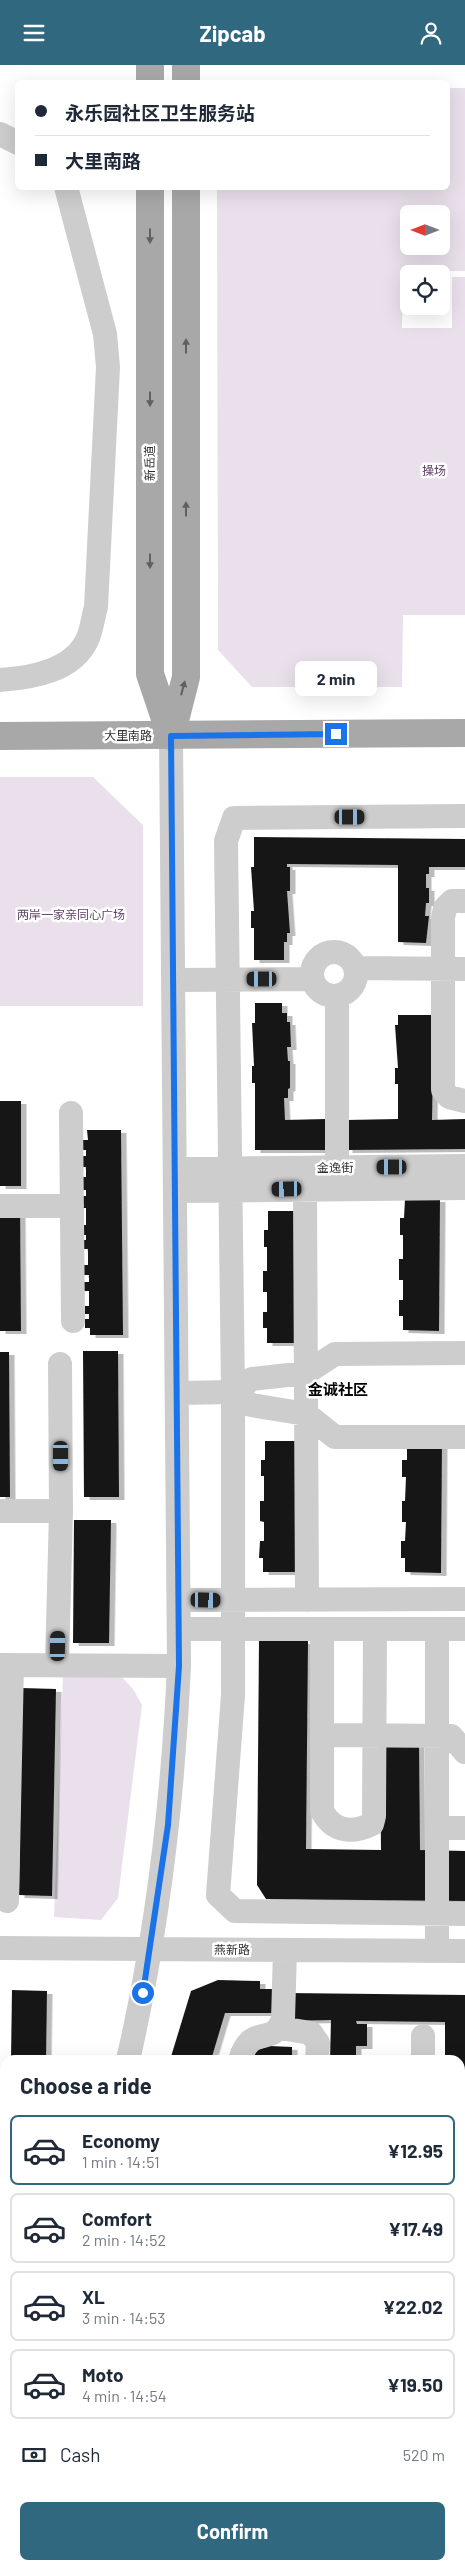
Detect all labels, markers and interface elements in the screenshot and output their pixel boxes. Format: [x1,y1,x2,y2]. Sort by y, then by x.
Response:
icon: menu [20,19,48,47]
icon: person [417,19,445,47]
text: Zipcab [199,20,266,46]
text: 永乐园社区卫生服务站 [65,101,255,124]
text: 大里南路 [65,149,141,172]
north arrow [400,205,450,255]
map controls [400,205,450,315]
one-way arrow [146,228,154,244]
button: locate [400,265,450,315]
one-way arrow [182,338,190,354]
one-way arrow [146,391,154,407]
street label: 新岳道 [142,445,156,481]
park label: 操场 [422,463,446,477]
one-way arrow [182,501,190,517]
one-way arrow [146,553,154,569]
callout: 2 min [295,661,377,697]
text: 2 min [317,669,355,688]
one-way arrow [179,681,187,696]
route end [325,723,347,745]
street label: 大里南路 [104,728,152,742]
car [335,810,365,825]
park label: 两岸一家亲同心广场 [17,907,125,921]
car [247,972,277,987]
street label: 金逸街 [317,1160,353,1174]
car [377,1160,407,1175]
car [271,1181,302,1197]
district label: 金诚社区 [308,1380,368,1398]
car [53,1441,68,1471]
car [190,1592,221,1608]
car [50,1631,65,1661]
street label: 燕新路 [214,1942,250,1956]
route start [132,1982,154,2004]
text: Choose a ride [20,2072,152,2098]
icon: car [22,2128,67,2173]
text: Economy [82,2129,160,2152]
text: ¥12.95 [387,2139,443,2162]
text: 1 min · 14:51 [82,2152,160,2171]
icon: car [22,2206,67,2251]
text: Comfort [82,2207,152,2230]
text: ¥17.49 [388,2217,443,2240]
text: 2 min · 14:52 [82,2230,166,2249]
icon: car [22,2284,67,2329]
text: XL [82,2285,105,2308]
text: ¥22.02 [383,2295,443,2318]
text: 3 min · 14:53 [82,2308,165,2327]
icon: car [22,2362,67,2407]
text: Moto [82,2363,124,2386]
text: ¥19.50 [387,2373,443,2396]
text: 4 min · 14:54 [82,2386,167,2405]
icon: cash [20,2441,48,2469]
text: Cash [60,2443,101,2466]
text: 520 m [403,2445,445,2464]
button: Confirm [20,2502,445,2560]

